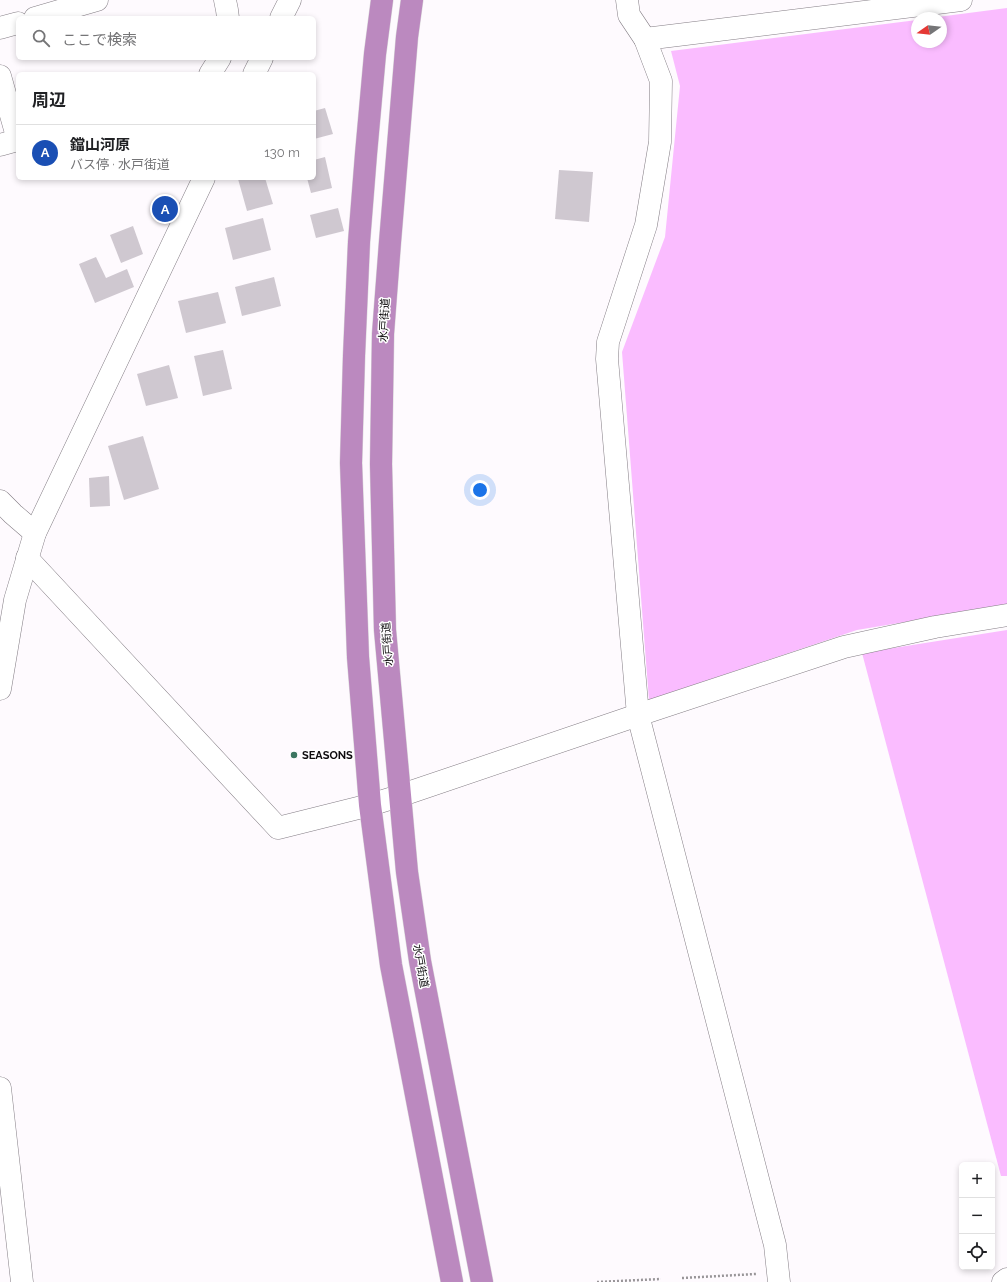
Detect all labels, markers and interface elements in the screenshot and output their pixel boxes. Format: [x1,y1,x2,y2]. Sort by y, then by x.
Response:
north arrow [911,12,947,48]
search box [16,16,316,60]
icon: search [30,27,52,49]
text: ここで検索 [62,31,137,49]
text: 周辺 [32,90,66,110]
text: 鐺山河原 [70,136,130,154]
text: A [41,145,49,160]
text: 130 m [264,145,300,160]
text: バス停 · 水戸街道 [70,157,170,172]
pin: A [152,194,178,224]
street label: 水戸街道 [377,298,392,342]
your location [470,480,490,500]
street label: 水戸街道 [379,622,396,666]
place label: SEASONS [302,749,353,762]
marker: SEASONS [289,750,299,760]
street label: 水戸街道 [410,943,431,989]
map controls [959,1162,995,1270]
button: + [959,1162,995,1198]
button: − [959,1198,995,1234]
button: locate [959,1234,995,1270]

